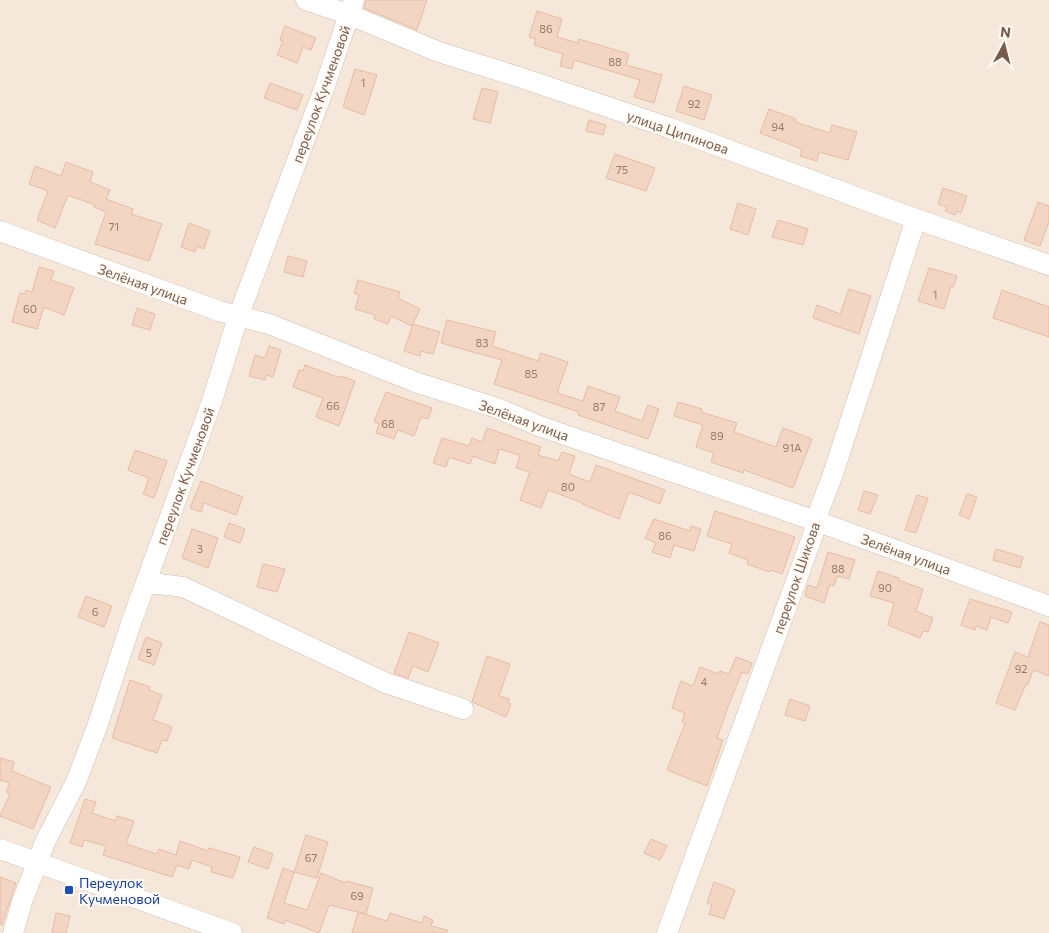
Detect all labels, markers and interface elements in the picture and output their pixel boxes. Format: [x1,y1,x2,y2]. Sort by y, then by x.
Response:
north arrow [979,20,1029,70]
house number: 86 [539,22,553,35]
street label: переулок Кучменовой [288,23,354,165]
text: N [999,23,1012,41]
house number: 88 [608,55,622,68]
house number: 1 [361,76,365,89]
house number: 92 [688,97,700,110]
street label: улица Ципинова [625,107,731,157]
house number: 94 [771,120,785,133]
house number: 75 [616,163,628,176]
house number: 71 [109,220,119,233]
street label: Зелёная улица [96,260,190,308]
house number: 1 [933,288,937,301]
house number: 60 [23,302,37,315]
house number: 83 [476,336,488,349]
house number: 85 [525,367,538,380]
street label: Зелёная улица [477,396,571,444]
house number: 66 [326,399,340,412]
house number: 87 [593,400,605,413]
street label: переулок Кучменовой [152,405,218,547]
house number: 68 [381,417,395,430]
house number: 89 [710,429,724,442]
house number: 91А [783,441,802,454]
house number: 80 [561,480,575,493]
street label: переулок Шикова [769,520,823,636]
house number: 86 [658,529,672,542]
street label: Зелёная улица [859,530,953,578]
house number: 3 [197,542,203,555]
house number: 88 [831,562,845,575]
house number: 90 [878,581,892,594]
house number: 6 [92,605,99,618]
house number: 5 [146,646,152,659]
house number: 92 [1015,662,1027,675]
house number: 4 [701,675,708,688]
house number: 67 [305,851,317,864]
place label: Переулок Кучменовой [79,874,160,907]
marker: Переулок Кучменовой [63,884,75,896]
house number: 69 [350,889,364,902]

